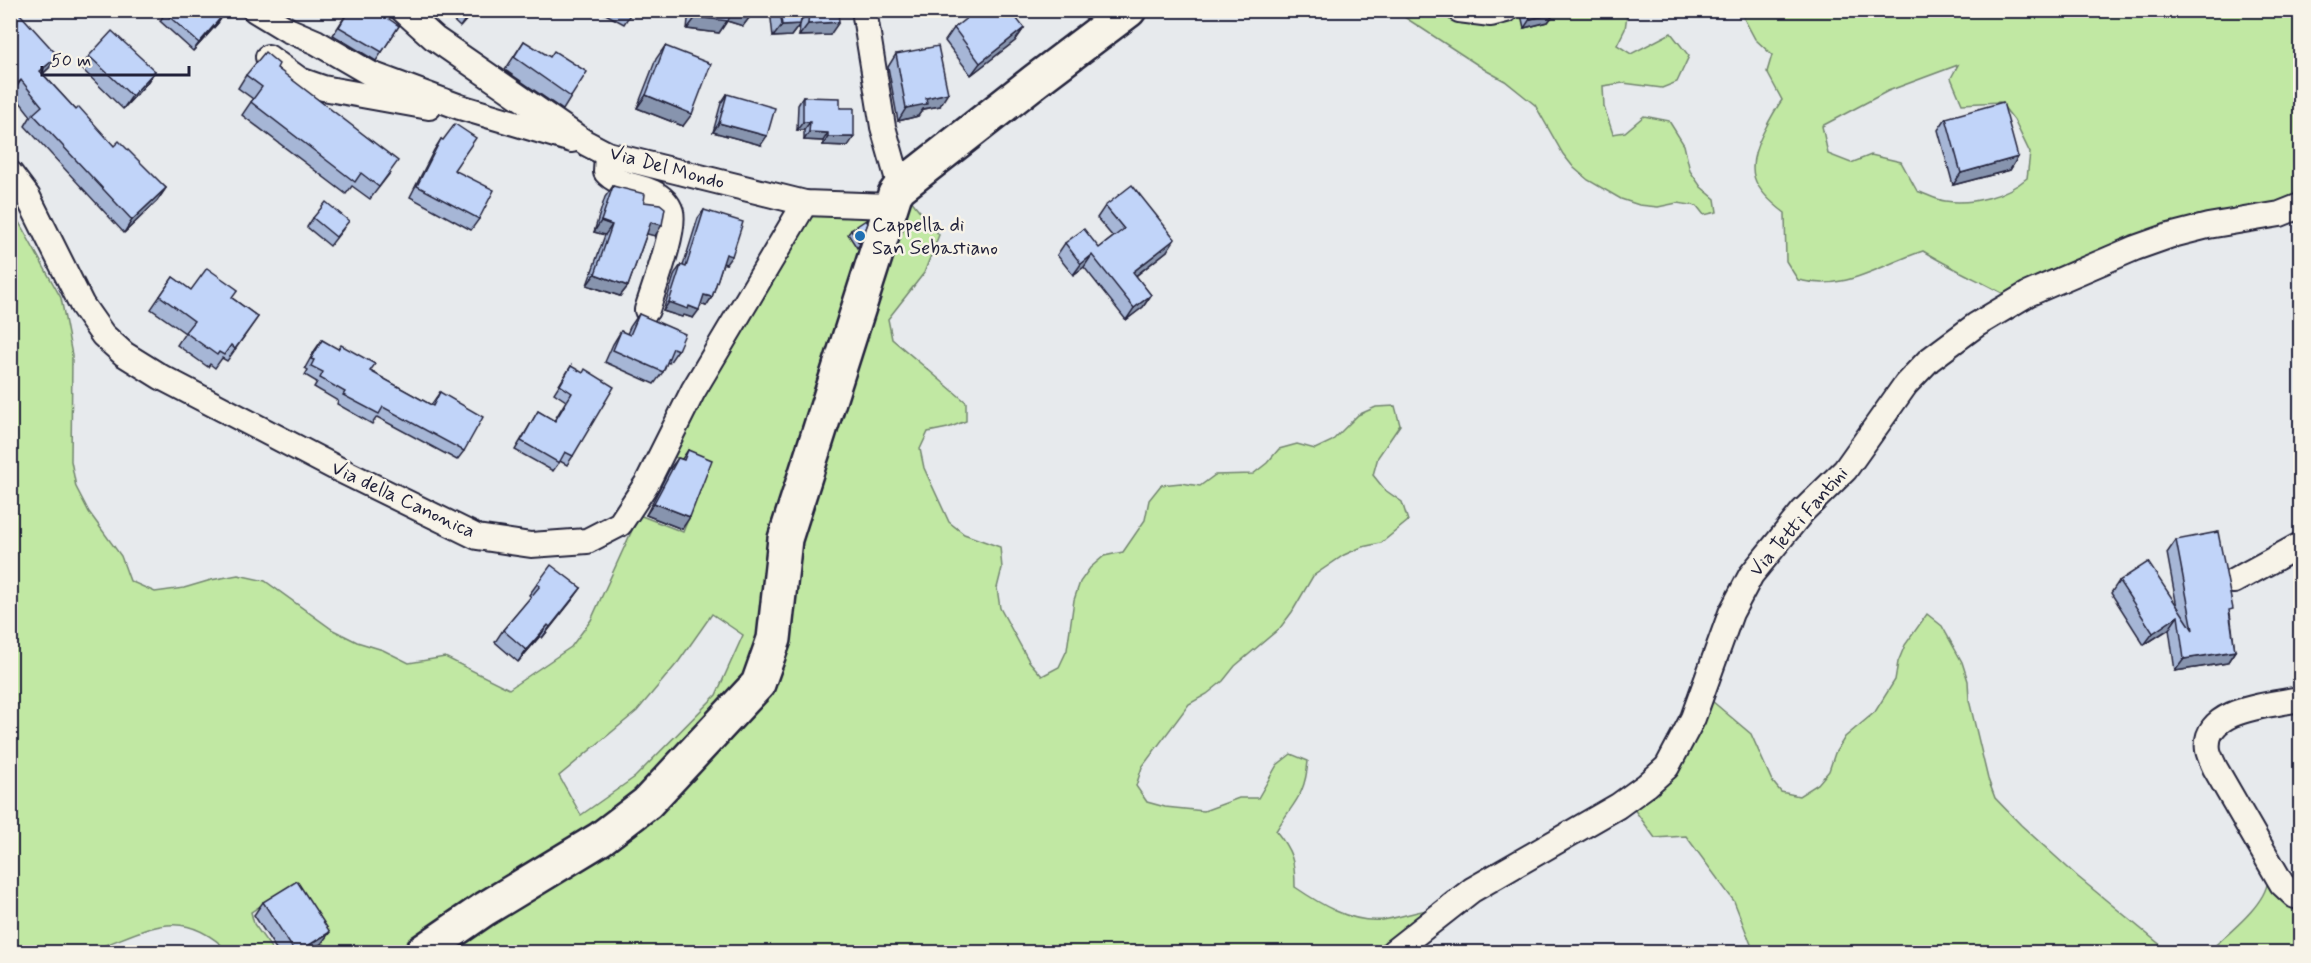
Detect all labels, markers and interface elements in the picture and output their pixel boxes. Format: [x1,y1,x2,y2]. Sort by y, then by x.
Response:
scale bar [42,39,189,77]
text: 50 m [51,49,91,73]
street label: Via Del Mondo [606,140,728,196]
place label: Cappella di San Sebastiano [872,212,998,262]
marker: Cappella di San Sebastiano [853,229,867,243]
street label: Via della Canonica [327,455,479,545]
street label: Via Tetti Fantini [1743,461,1855,583]

